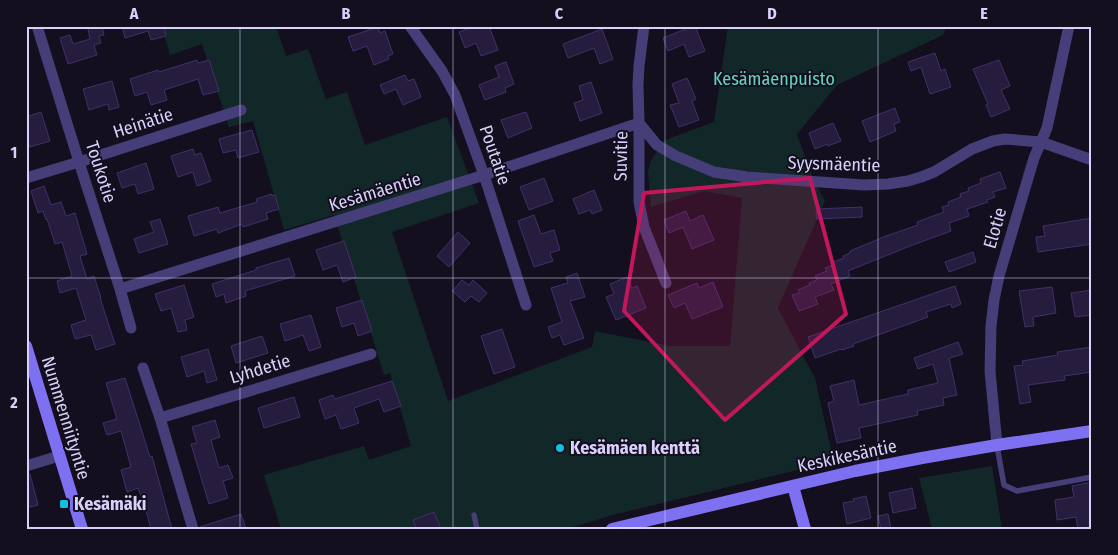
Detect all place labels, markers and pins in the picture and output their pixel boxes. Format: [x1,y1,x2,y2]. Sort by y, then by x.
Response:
place label: Kesämäen kenttä [570,437,700,459]
marker: Kesämäen kenttä [554,442,566,454]
place label: Kesämäki [74,493,147,515]
marker: Kesämäki [58,498,70,510]

